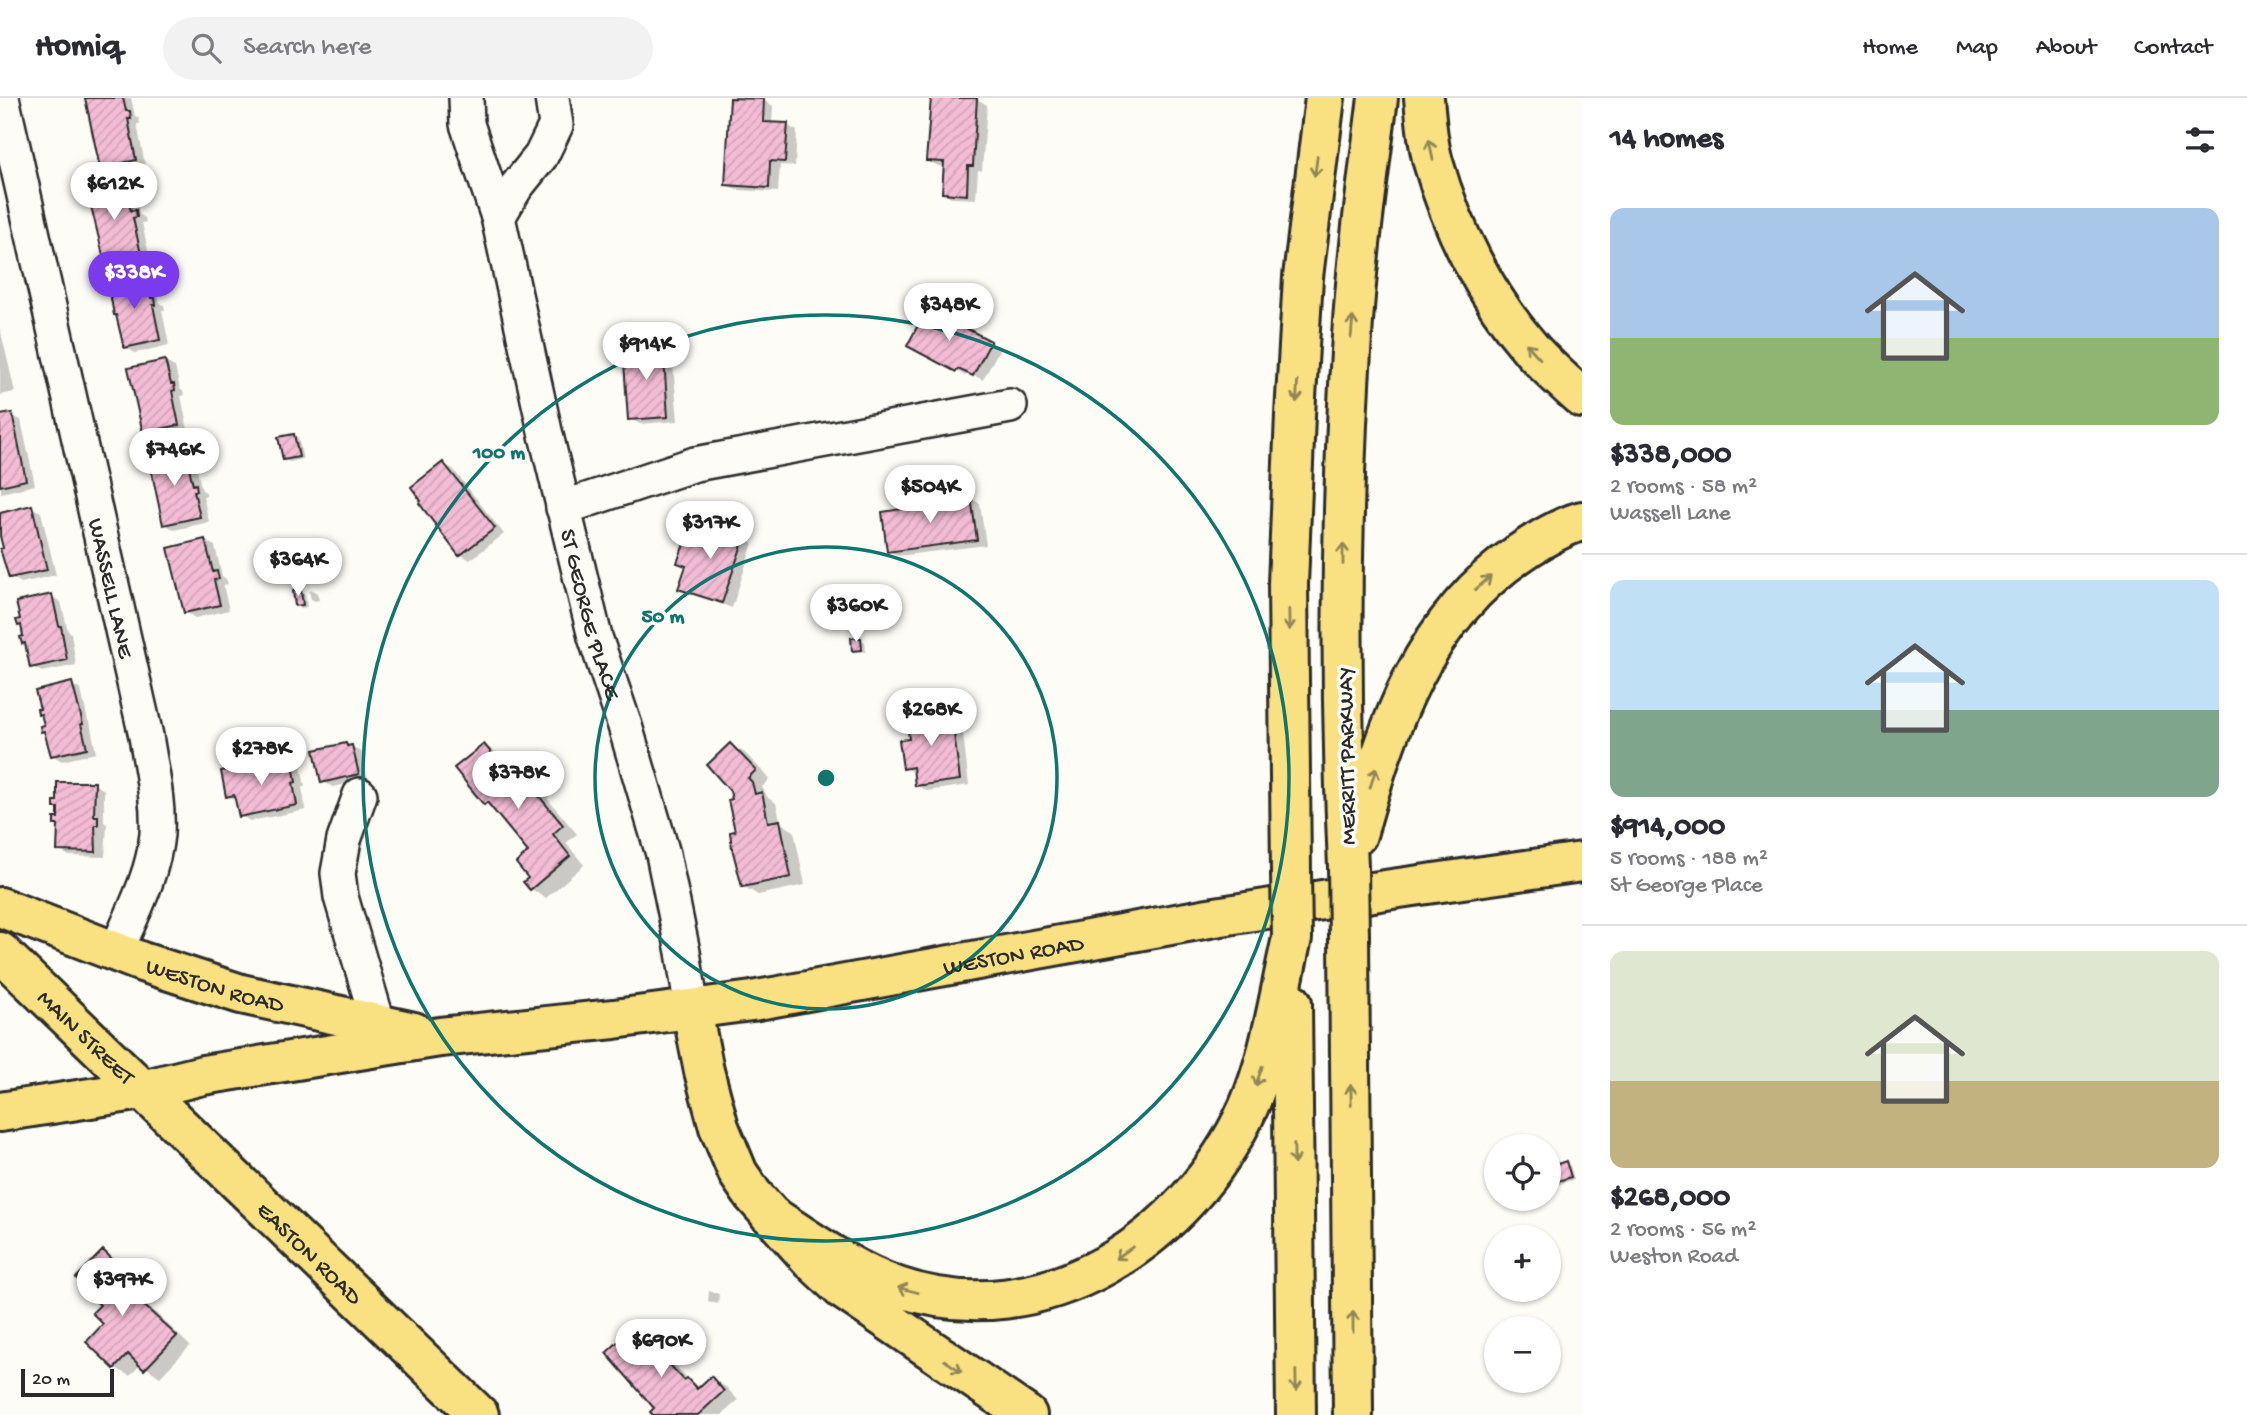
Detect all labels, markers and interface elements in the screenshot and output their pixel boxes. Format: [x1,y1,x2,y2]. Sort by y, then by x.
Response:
search box [163,17,653,80]
text: Homiq [35,29,121,67]
icon: search [187,29,225,67]
text: Search here [243,33,371,64]
text: Home [1862,34,1918,63]
text: Map [1956,34,1998,63]
text: About [2036,34,2096,63]
text: Contact [2134,34,2212,63]
icon: filters [2181,121,2219,159]
text: 14 homes [1610,123,1723,158]
one-way arrow [1424,139,1437,162]
one-way arrow [1310,154,1323,177]
pin: $612K [65,162,163,222]
text: $612K [86,171,142,198]
pin: $338K [85,252,183,311]
icon: home [1852,253,1978,379]
text: $338K [104,260,164,287]
pin: $348K [900,284,998,343]
text: $348K [920,292,978,319]
one-way arrow [1346,316,1359,339]
pin: $914K [597,322,695,382]
text: $914K [619,331,673,358]
one-way arrow [1525,342,1541,360]
one-way arrow [1290,380,1303,403]
pin: $746K [125,428,223,488]
text: $746K [145,437,203,464]
text: $338,000 [1610,439,1732,474]
text: 100 m [472,442,525,467]
pin: $504K [881,466,979,525]
text: $504K [900,474,960,501]
text: 2 rooms · 58 m² [1610,474,1757,501]
text: Wassell Lane [1610,501,1731,528]
pin: $317K [661,502,759,561]
text: $317K [682,510,738,537]
street label: WASSELL LANE [80,516,138,663]
street label: ST GEORGE PLACE [552,527,626,705]
pin: $364K [249,538,347,598]
one-way arrow [1336,543,1350,566]
text: $364K [269,547,327,574]
one-way arrow [1474,575,1492,591]
pin: $360K [807,584,905,644]
text: $360K [826,593,886,620]
text: 50 m [642,606,685,631]
one-way arrow [1282,608,1296,631]
icon: home [1852,625,1978,751]
street label: MERRITT PARKWAY [1333,667,1364,845]
pin: $268K [882,688,980,748]
text: $268K [902,697,960,724]
pin: $278K [212,728,310,787]
text: $278K [232,736,290,763]
pin: $378K [469,752,567,811]
text: $378K [488,760,548,787]
centre of rings [814,766,838,790]
one-way arrow [1367,767,1380,789]
text: $914,000 [1610,811,1725,846]
text: 5 rooms · 188 m² [1610,846,1768,873]
text: St George Place [1610,873,1763,900]
street label: WESTON ROAD [941,931,1087,983]
street label: WESTON ROAD [142,954,287,1020]
street label: MAIN STREET [30,986,140,1092]
icon: home [1852,996,1978,1122]
one-way arrow [1252,1065,1264,1087]
one-way arrow [1344,1084,1358,1107]
map controls [1484,1134,1561,1393]
button: locate [1484,1134,1561,1211]
one-way arrow [1287,1142,1301,1165]
text: $268,000 [1610,1182,1730,1217]
street label: EASTON ROAD [250,1198,367,1313]
text: 2 rooms · 56 m² [1610,1217,1756,1244]
button: + [1484,1225,1561,1302]
text: Weston Road [1610,1244,1738,1271]
one-way arrow [1115,1246,1134,1260]
pin: $397K [73,1258,171,1318]
text: $397K [93,1267,151,1294]
one-way arrow [897,1282,919,1295]
one-way arrow [1346,1311,1360,1334]
button: − [1484,1316,1561,1393]
pin: $690K [612,1320,710,1379]
text: $690K [631,1328,691,1355]
one-way arrow [943,1358,962,1373]
scale bar [21,1366,114,1398]
text: 20 m [32,1369,70,1392]
one-way arrow [1289,1369,1303,1392]

